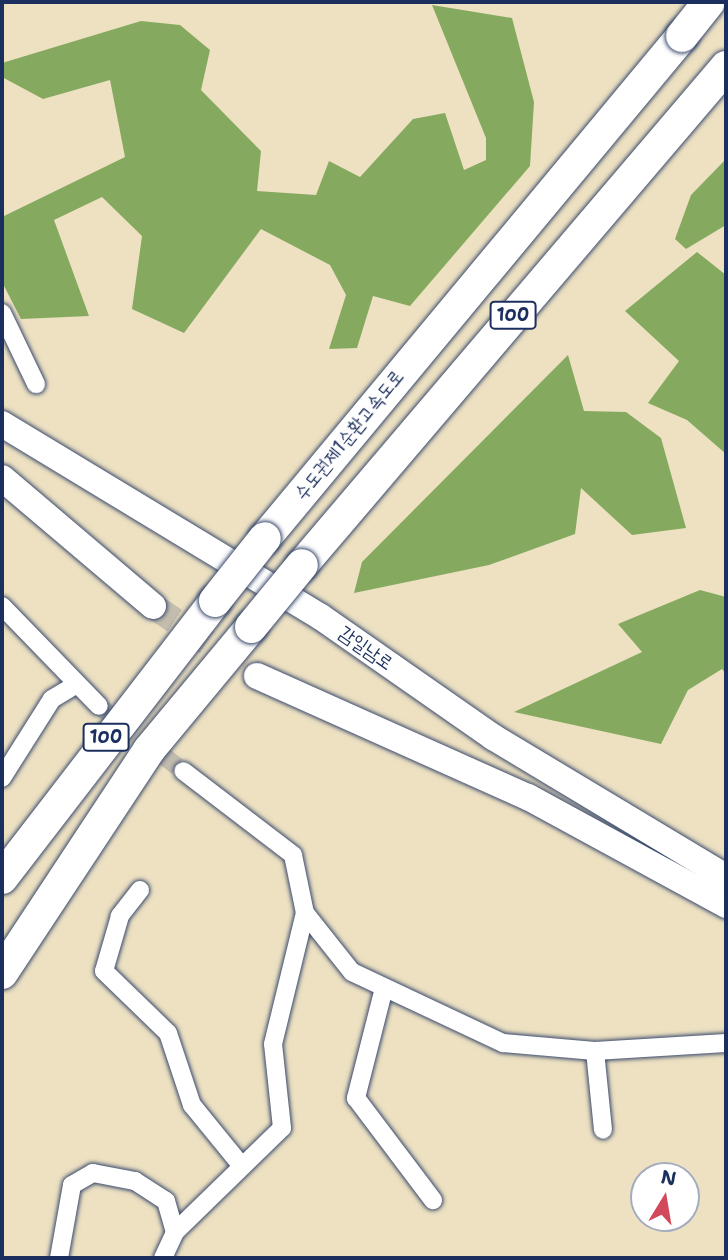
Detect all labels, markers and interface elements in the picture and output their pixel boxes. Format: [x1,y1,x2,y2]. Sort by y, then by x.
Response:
road number: 100 [489,300,538,330]
street label: 수도권제1순환고속도로 [290,365,408,505]
street label: 감일남로 [334,621,398,675]
road number: 100 [82,722,130,752]
north arrow [630,1162,700,1232]
text: N [659,1164,678,1192]

